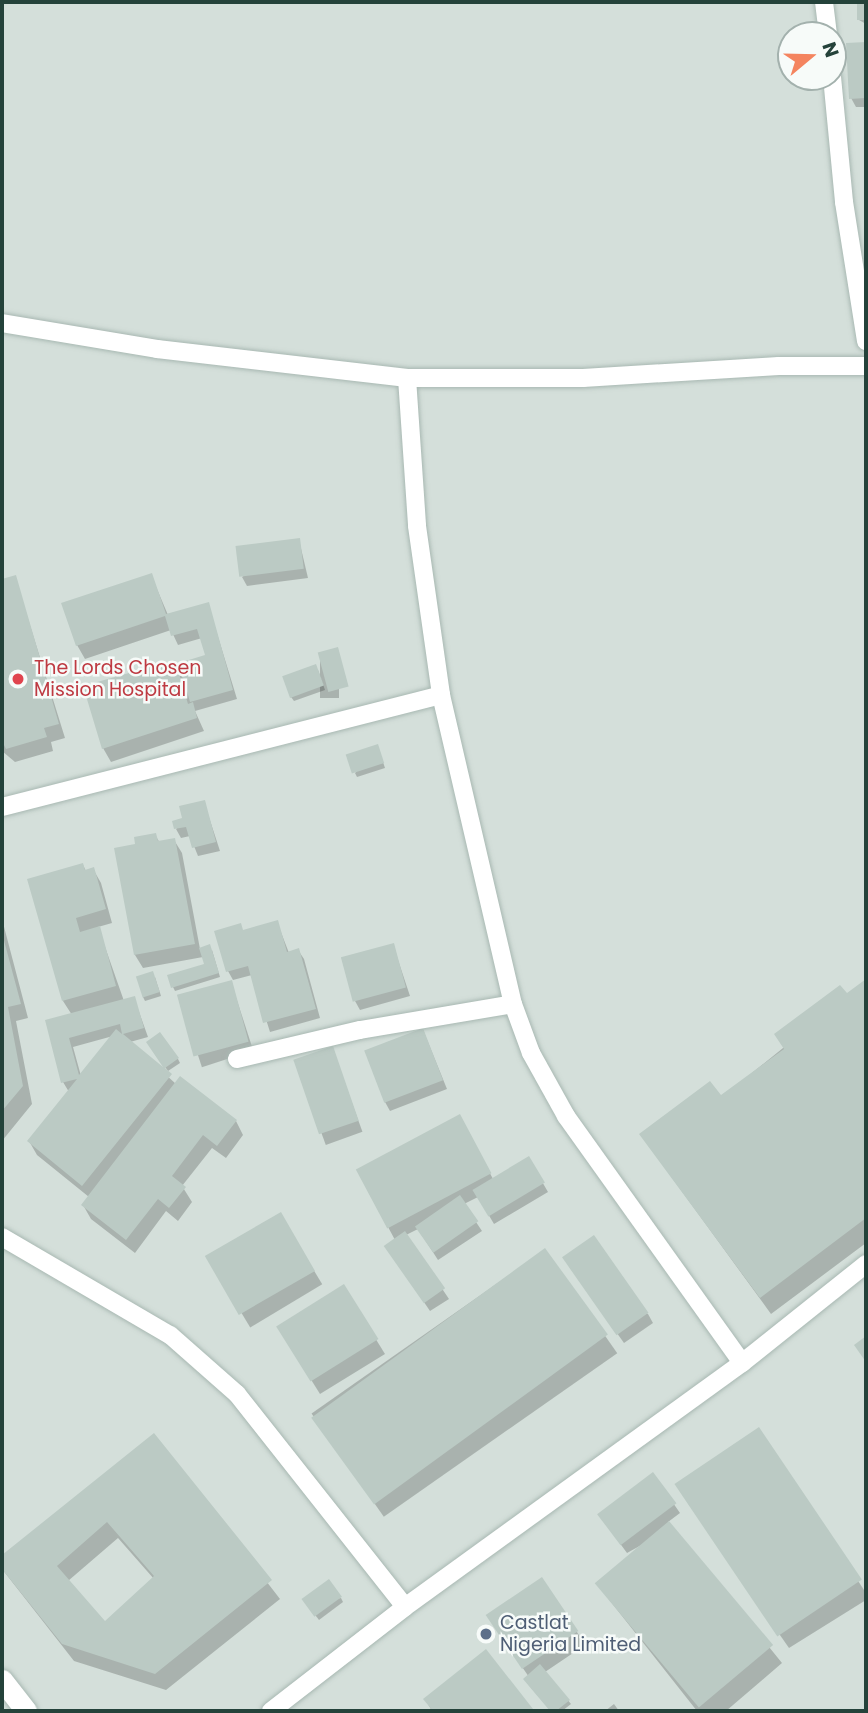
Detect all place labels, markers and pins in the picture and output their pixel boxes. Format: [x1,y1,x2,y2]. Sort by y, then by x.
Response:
place label: The Lords Chosen Mission Hospital [34,657,201,701]
marker: The Lords Chosen Mission Hospital [8,669,28,689]
place label: Castlat Nigeria Limited [500,1612,641,1656]
marker: Castlat Nigeria Limited [478,1626,494,1642]

